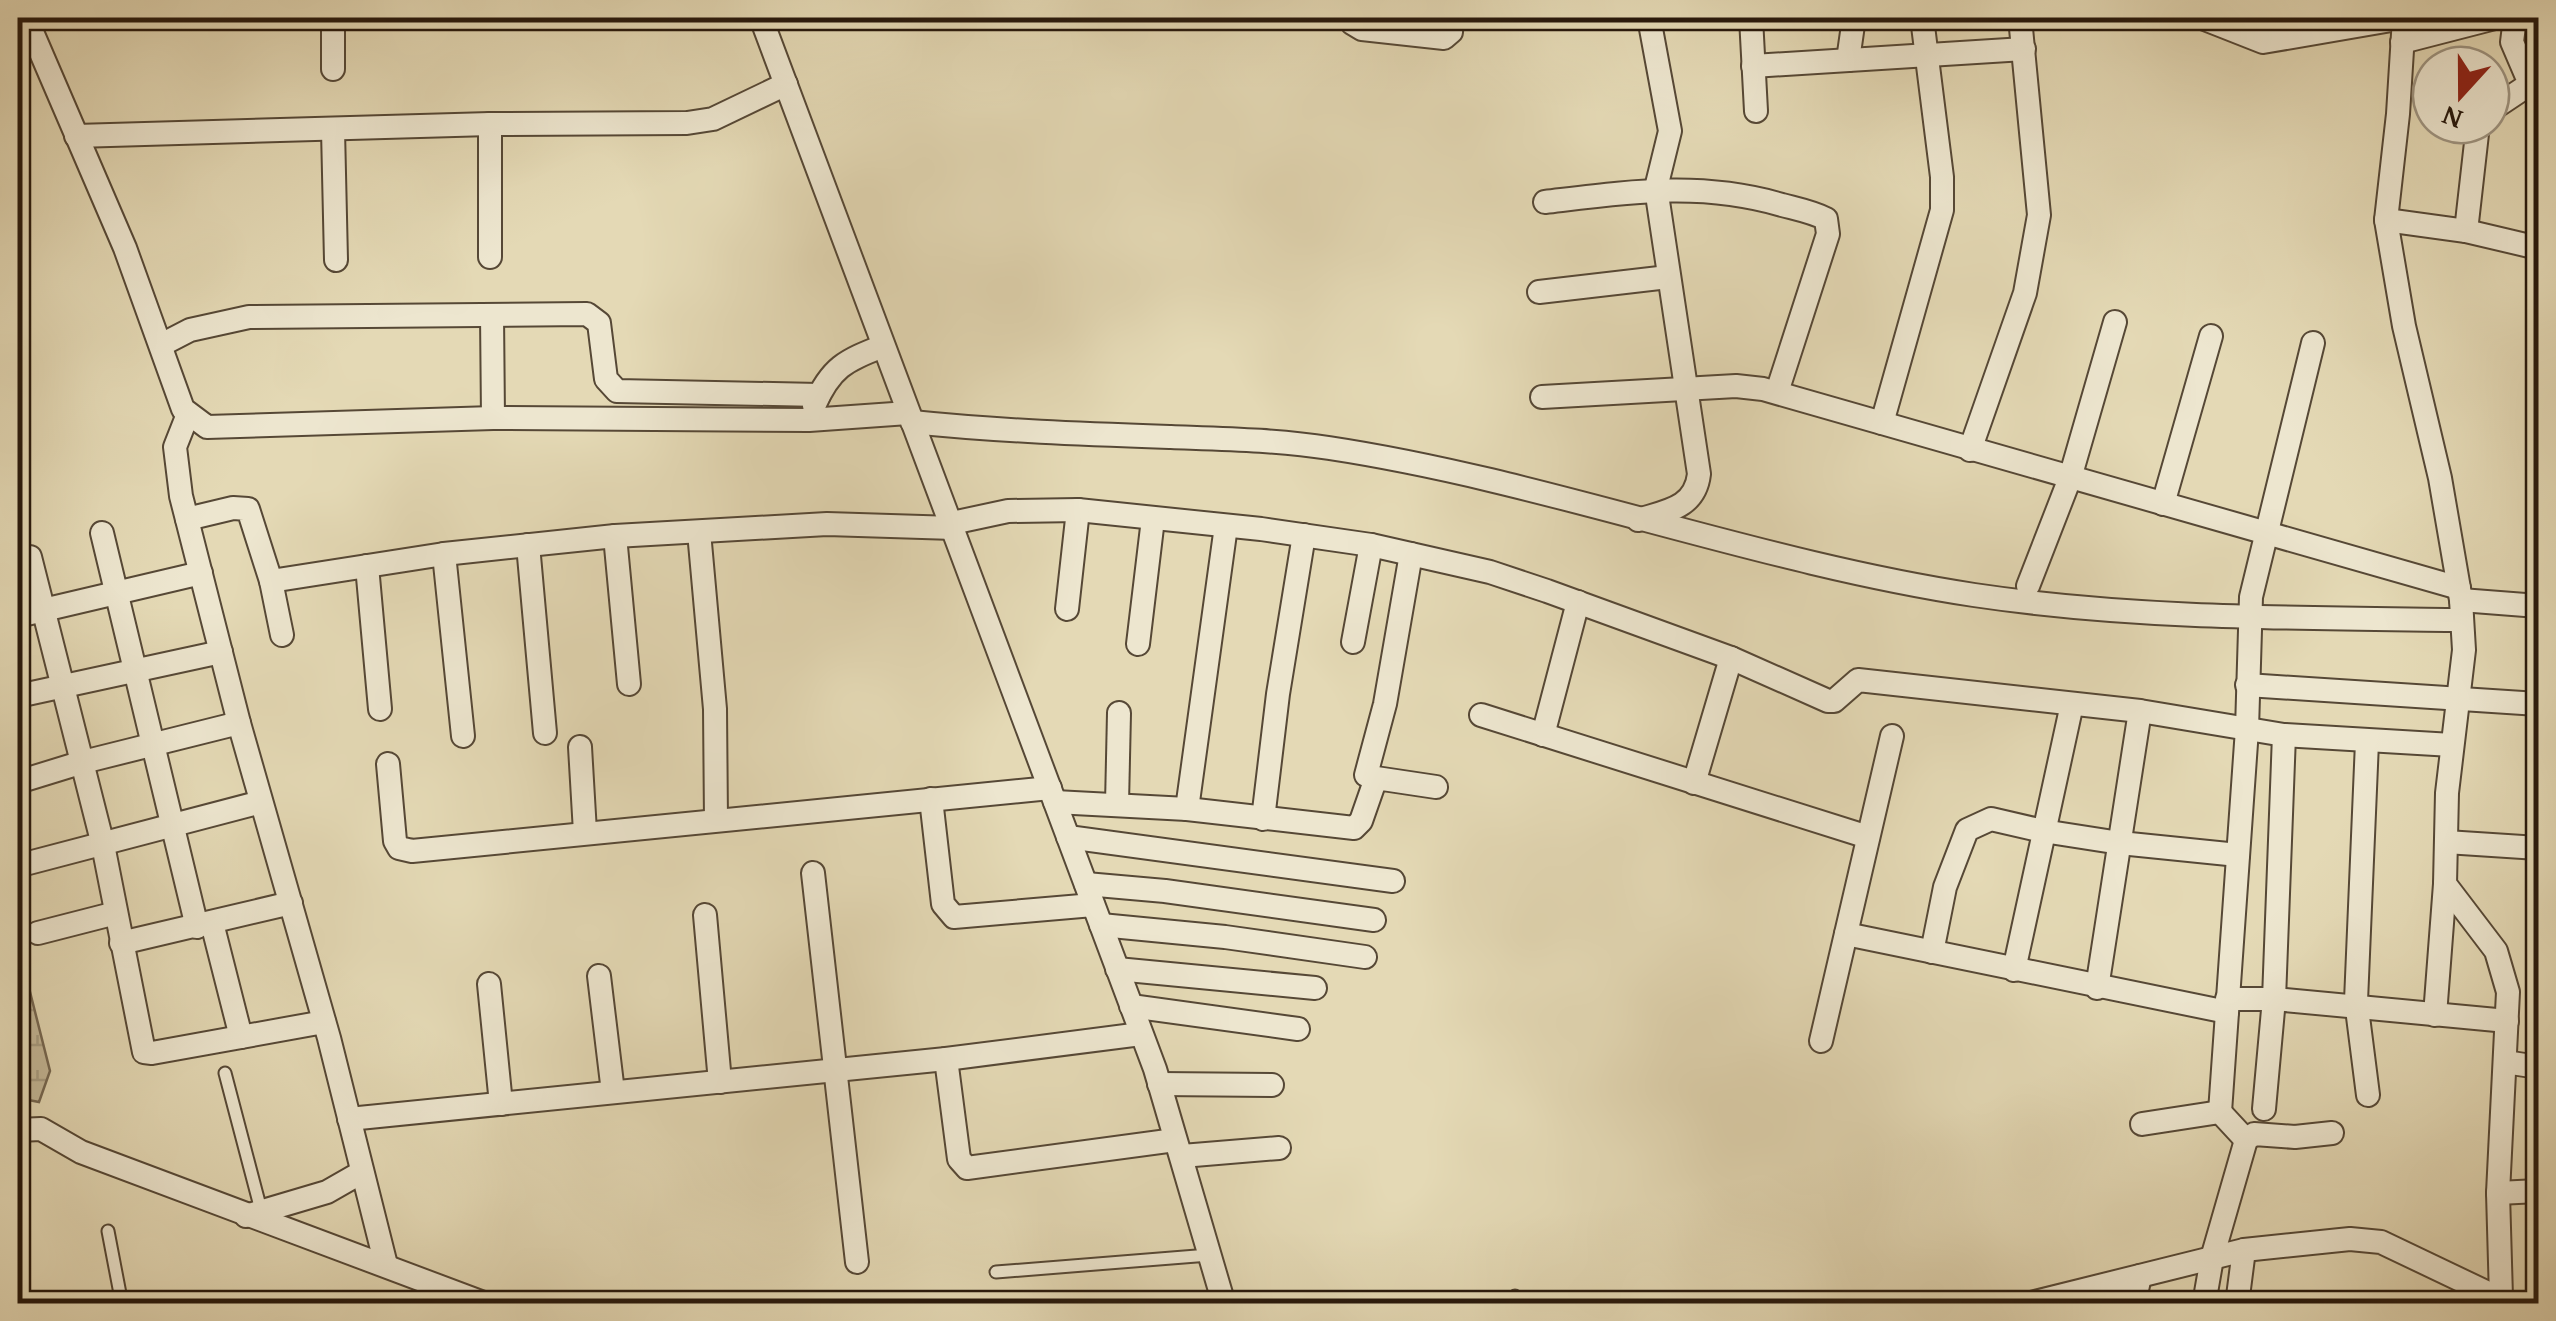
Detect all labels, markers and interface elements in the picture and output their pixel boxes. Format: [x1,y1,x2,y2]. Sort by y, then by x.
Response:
north arrow [2411,45,2511,145]
text: N [2436,96,2468,141]

